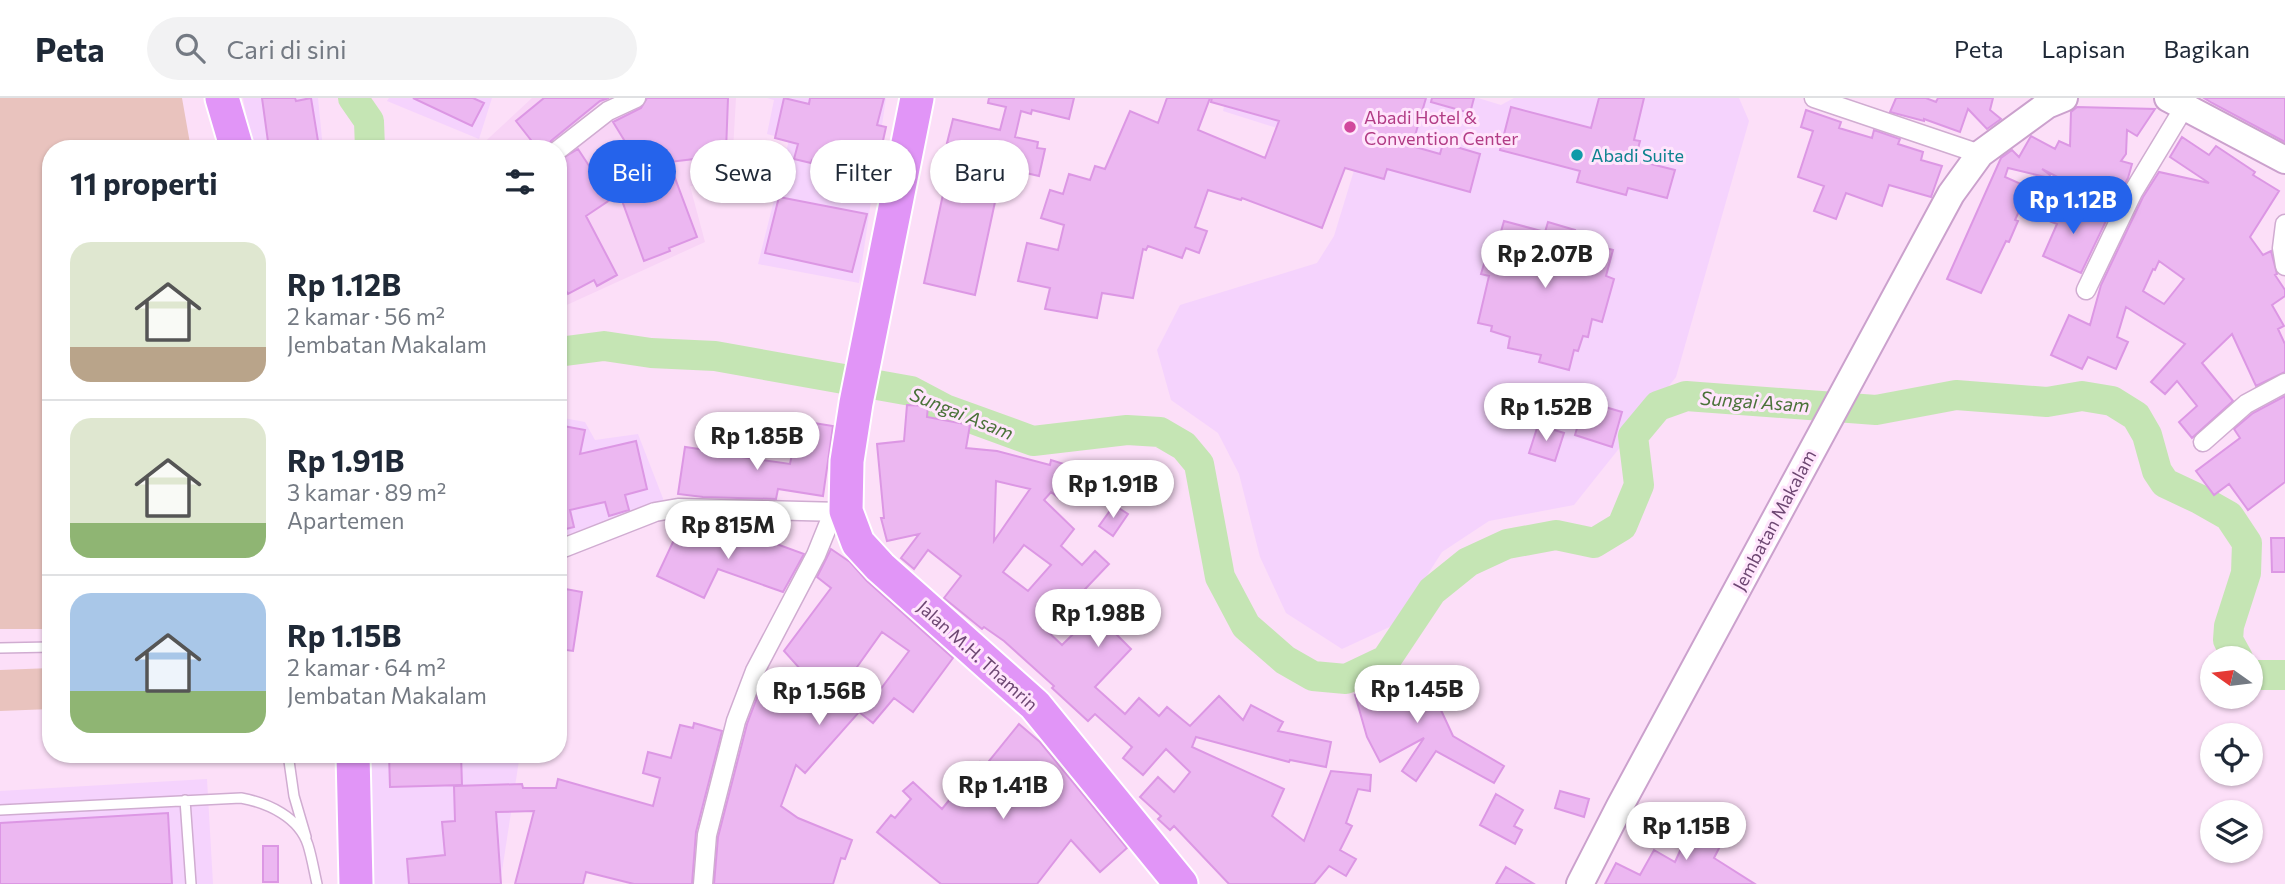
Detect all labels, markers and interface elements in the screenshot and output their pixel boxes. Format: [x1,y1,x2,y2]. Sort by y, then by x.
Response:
search box [147,17,637,80]
text: Peta [35,28,105,69]
icon: search [171,29,209,67]
text: Cari di sini [227,33,347,64]
text: Peta [1954,34,2004,63]
text: Lapisan [2042,34,2125,63]
text: Bagikan [2163,34,2250,63]
place label: Abadi Hotel & Convention Center [1364,106,1519,149]
marker: Abadi Hotel & Convention Center [1342,119,1358,135]
chip: Beli [588,140,676,203]
chip: Sewa [690,140,796,203]
chip: Filter [810,140,916,203]
chip: Baru [930,140,1029,203]
place label: Abadi Suite [1591,144,1684,166]
marker: Abadi Suite [1569,147,1585,163]
icon: filters [501,163,539,201]
text: 11 properti [70,164,218,201]
pin: Rp 1.12B [2001,176,2145,236]
text: Rp 1.12B [2029,185,2117,213]
pin: Rp 2.07B [1473,230,1617,290]
text: Rp 2.07B [1497,239,1593,267]
text: Rp 1.12B [287,265,401,302]
icon: home [126,270,210,354]
text: 2 kamar · 56 m² [287,302,445,330]
text: Jembatan Makalam [287,330,487,358]
water label: Sungai Asam [907,382,1017,444]
pin: Rp 1.52B [1474,384,1618,443]
water label: Sungai Asam [1700,386,1810,416]
text: Rp 1.52B [1500,392,1592,420]
pin: Rp 1.85B [685,412,829,472]
text: Rp 1.85B [711,421,803,449]
text: Rp 1.91B [287,441,404,478]
icon: home [126,446,210,530]
street label: Jembatan Makalam [1728,446,1820,594]
pin: Rp 1.91B [1041,460,1185,520]
text: Rp 1.91B [1068,469,1158,497]
text: 3 kamar · 89 m² [287,478,446,506]
pin: Rp 815M [663,502,793,561]
text: Apartemen [287,506,404,534]
text: Rp 815M [681,510,775,538]
pin: Rp 1.98B [1026,589,1170,649]
street label: Jalan M.H. Thamrin [913,595,1043,715]
text: Rp 1.98B [1051,598,1145,626]
text: Rp 1.15B [287,616,401,653]
icon: home [126,621,210,705]
north arrow [2200,646,2263,709]
map controls [2200,646,2263,863]
text: 2 kamar · 64 m² [287,653,446,681]
pin: Rp 1.45B [1345,666,1489,725]
pin: Rp 1.56B [747,668,891,727]
text: Rp 1.45B [1371,674,1463,702]
text: Rp 1.56B [772,676,866,704]
text: Jembatan Makalam [287,681,487,709]
button: locate [2200,723,2263,786]
pin: Rp 1.41B [931,762,1075,821]
text: Rp 1.41B [958,770,1048,798]
button: layers [2200,800,2263,863]
pin: Rp 1.15B [1614,802,1758,862]
text: Rp 1.15B [1642,811,1730,839]

